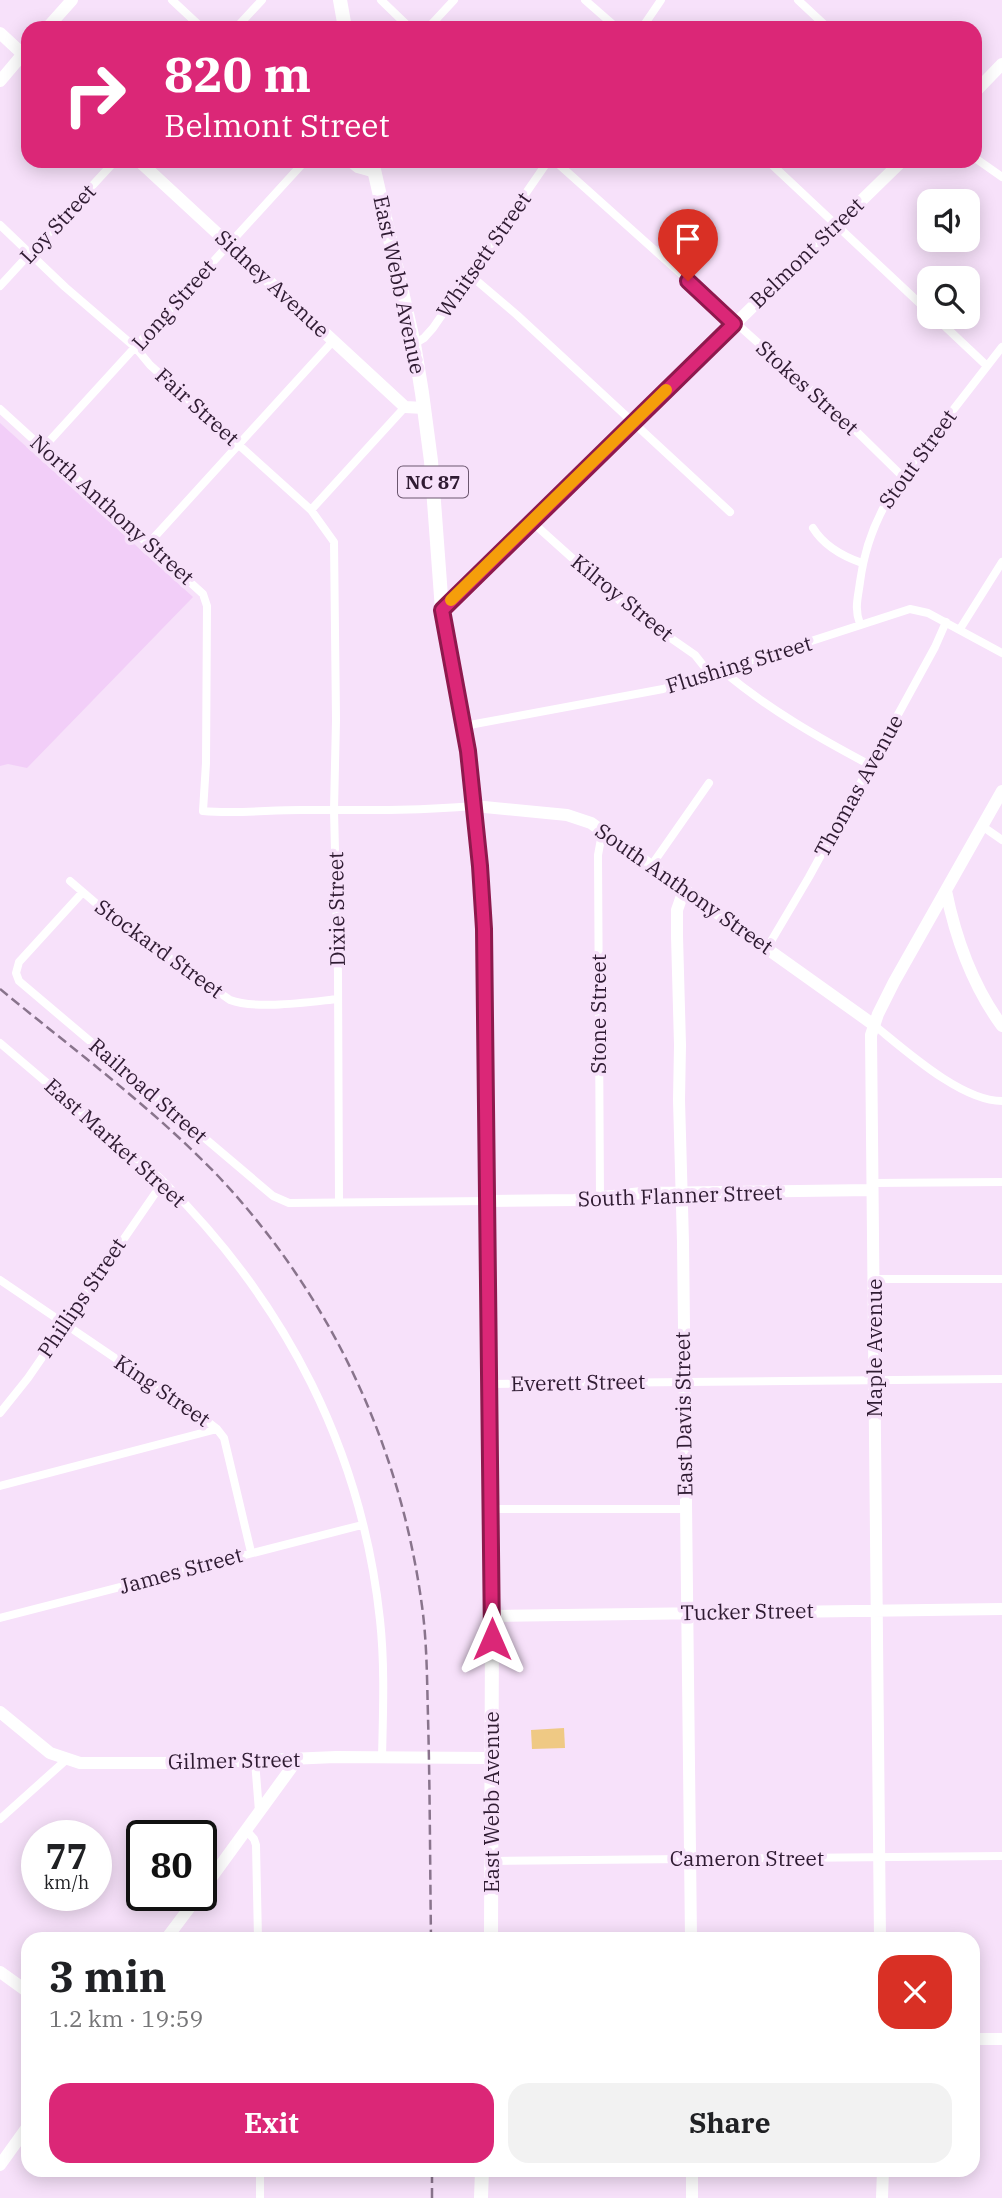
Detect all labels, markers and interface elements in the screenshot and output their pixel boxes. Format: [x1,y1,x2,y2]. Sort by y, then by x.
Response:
text: 820 m [164,42,311,105]
icon: right [49,49,140,140]
text: Belmont Street [164,104,390,146]
street label: Loy Street [13,177,101,269]
street label: Whitsett Street [429,186,537,323]
map controls [917,189,980,329]
button: sound [917,189,980,252]
street label: Belmont Street [743,191,869,314]
street label: East Webb Avenue [367,193,433,377]
pin [658,209,718,281]
icon: arrive [669,220,707,258]
street label: Sidney Avenue [210,223,336,343]
street label: Long Street [125,253,221,356]
button: search [917,266,980,329]
street label: Stokes Street [750,334,865,441]
street label: Fair Street [150,361,246,451]
street label: Stout Street [872,403,963,514]
street label: North Anthony Street [25,428,201,590]
road number: NC 87 [398,467,468,498]
street label: Kilroy Street [566,547,680,647]
street label: Flushing Street [662,629,815,700]
street label: Thomas Avenue [807,709,909,862]
street label: South Anthony Street [590,816,779,960]
street label: Dixie Street [321,851,351,967]
street label: Stockard Street [90,892,229,1004]
street label: Stone Street [584,954,612,1074]
street label: Railroad Street [84,1031,214,1149]
street label: East Market Street [39,1071,192,1213]
street label: South Flanner Street [577,1177,783,1213]
street label: Phillips Street [31,1232,132,1363]
street label: Maple Avenue [860,1279,888,1417]
street label: East Davis Street [668,1331,698,1497]
street label: King Street [109,1348,216,1433]
street label: Everett Street [510,1367,646,1397]
street label: James Street [116,1540,245,1600]
street label: Tucker Street [680,1596,814,1626]
position arrow [455,1602,529,1676]
street label: East Webb Avenue [477,1711,505,1893]
street label: Gilmer Street [167,1745,300,1775]
speed limit sign: 80 [126,1820,217,1911]
text: 77 [45,1833,88,1879]
street label: Cameron Street [670,1844,824,1872]
text: km/h [44,1871,89,1894]
text: 3 min [49,1949,167,2004]
button: close [878,1955,952,2029]
text: 1.2 km · 19:59 [49,2003,203,2033]
button: Exit [49,2083,494,2163]
button: Share [508,2083,952,2163]

